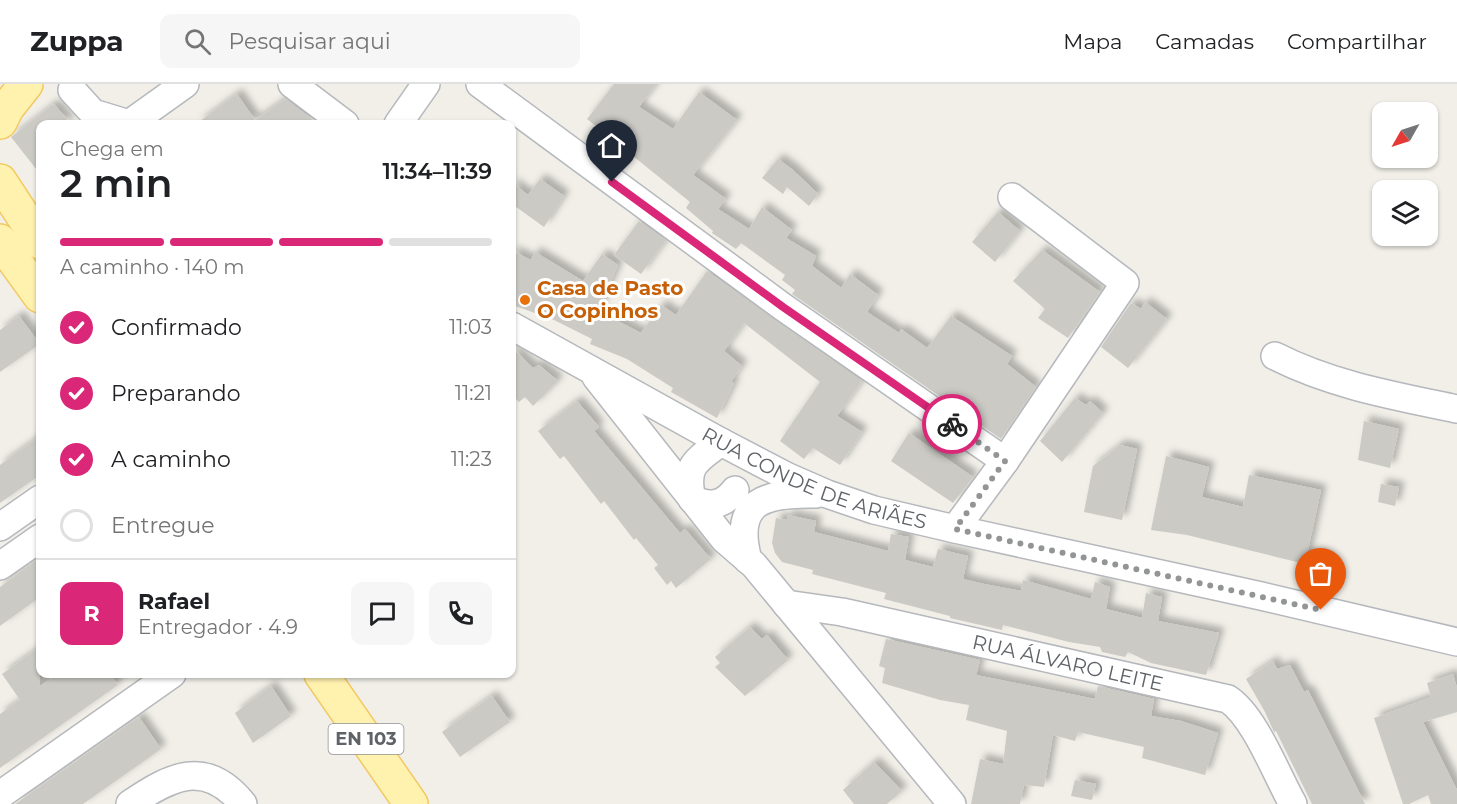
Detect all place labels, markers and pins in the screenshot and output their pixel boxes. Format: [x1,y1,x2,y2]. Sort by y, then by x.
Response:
pin [586,120,637,182]
place label: Casa de Pasto O Copinhos [537,276,683,323]
marker: Casa de Pasto O Copinhos [518,293,532,307]
pin [1295,548,1346,610]

